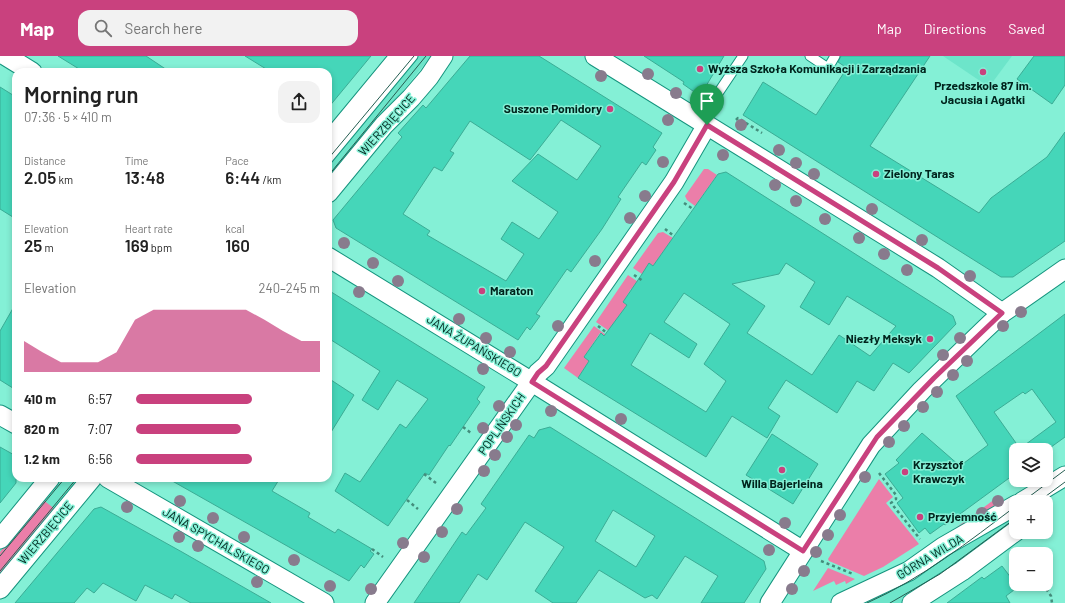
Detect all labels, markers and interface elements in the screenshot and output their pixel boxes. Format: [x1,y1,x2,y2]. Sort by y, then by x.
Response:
search box [78,10,358,46]
text: Map [20,17,54,40]
icon: search [92,17,114,39]
text: Search here [124,19,202,37]
text: Map [877,20,902,37]
text: Directions [924,20,986,37]
text: Saved [1008,20,1045,37]
place label: Wyższa Szkoła Komunikacji i Zarządzania [708,61,926,75]
marker: Wyższa Szkoła Komunikacji i Zarządzania [695,64,705,74]
marker: Przedszkole 87 im. Jacusia i Agatki [978,67,988,77]
place label: Przedszkole 87 im. Jacusia i Agatki [934,78,1032,106]
text: Morning run [24,81,138,107]
button: share [278,81,320,123]
pin [690,84,724,125]
icon: arrive [696,90,718,112]
street label: WIERZBIĘCICE [355,91,417,158]
place label: Suszone Pomidory [504,101,602,115]
marker: Suszone Pomidory [605,104,615,114]
text: 07:36 · 5 × 410 m [24,109,112,125]
text: Distance [24,154,66,167]
text: Time [125,154,148,167]
text: Pace [225,154,249,167]
place label: Zielony Taras [884,166,954,180]
text: 2.05 [24,167,56,187]
text: 13:48 [125,167,165,187]
text: 6:44 [225,167,260,187]
marker: Zielony Taras [871,169,881,179]
text: km [56,173,73,186]
text: /km [260,173,281,186]
text: Elevation [24,222,68,235]
text: Heart rate [125,222,173,235]
text: kcal [225,222,245,235]
text: 25 [24,235,42,255]
text: 169 [125,235,149,255]
text: 160 [225,235,250,255]
text: m [42,241,54,254]
text: bpm [149,241,172,254]
text: Elevation [24,280,76,296]
text: 240–245 m [259,280,320,296]
place label: Maraton [490,283,533,297]
marker: Maraton [477,286,487,296]
street label: JANA ŻUPAŃSKIEGO [425,311,524,379]
place label: Niezły Meksyk [846,331,923,345]
marker: Niezły Meksyk [925,334,935,344]
street label: POPLIŃSKICH [475,390,528,457]
text: 410 m [24,391,56,407]
text: 6:57 [88,391,112,407]
text: 820 m [24,421,59,437]
text: 7:07 [88,421,112,437]
map controls [1009,443,1053,591]
button: layers [1009,443,1053,487]
text: 1.2 km [24,451,60,467]
text: 6:56 [88,451,112,467]
place label: Krzysztof Krawczyk [913,457,965,485]
marker: Willa Bajerleina [777,465,787,475]
marker: Krzysztof Krawczyk [900,467,910,477]
place label: Willa Bajerleina [741,476,823,490]
button: + [1009,495,1053,539]
street label: WIERZBIĘCICE [15,498,76,567]
street label: JANA SPYCHALSKIEGO [161,504,272,576]
place label: Przyjemność [928,509,997,523]
marker: Przyjemność [915,512,925,522]
street label: GÓRNA WILDA [894,531,965,581]
button: − [1009,547,1053,591]

